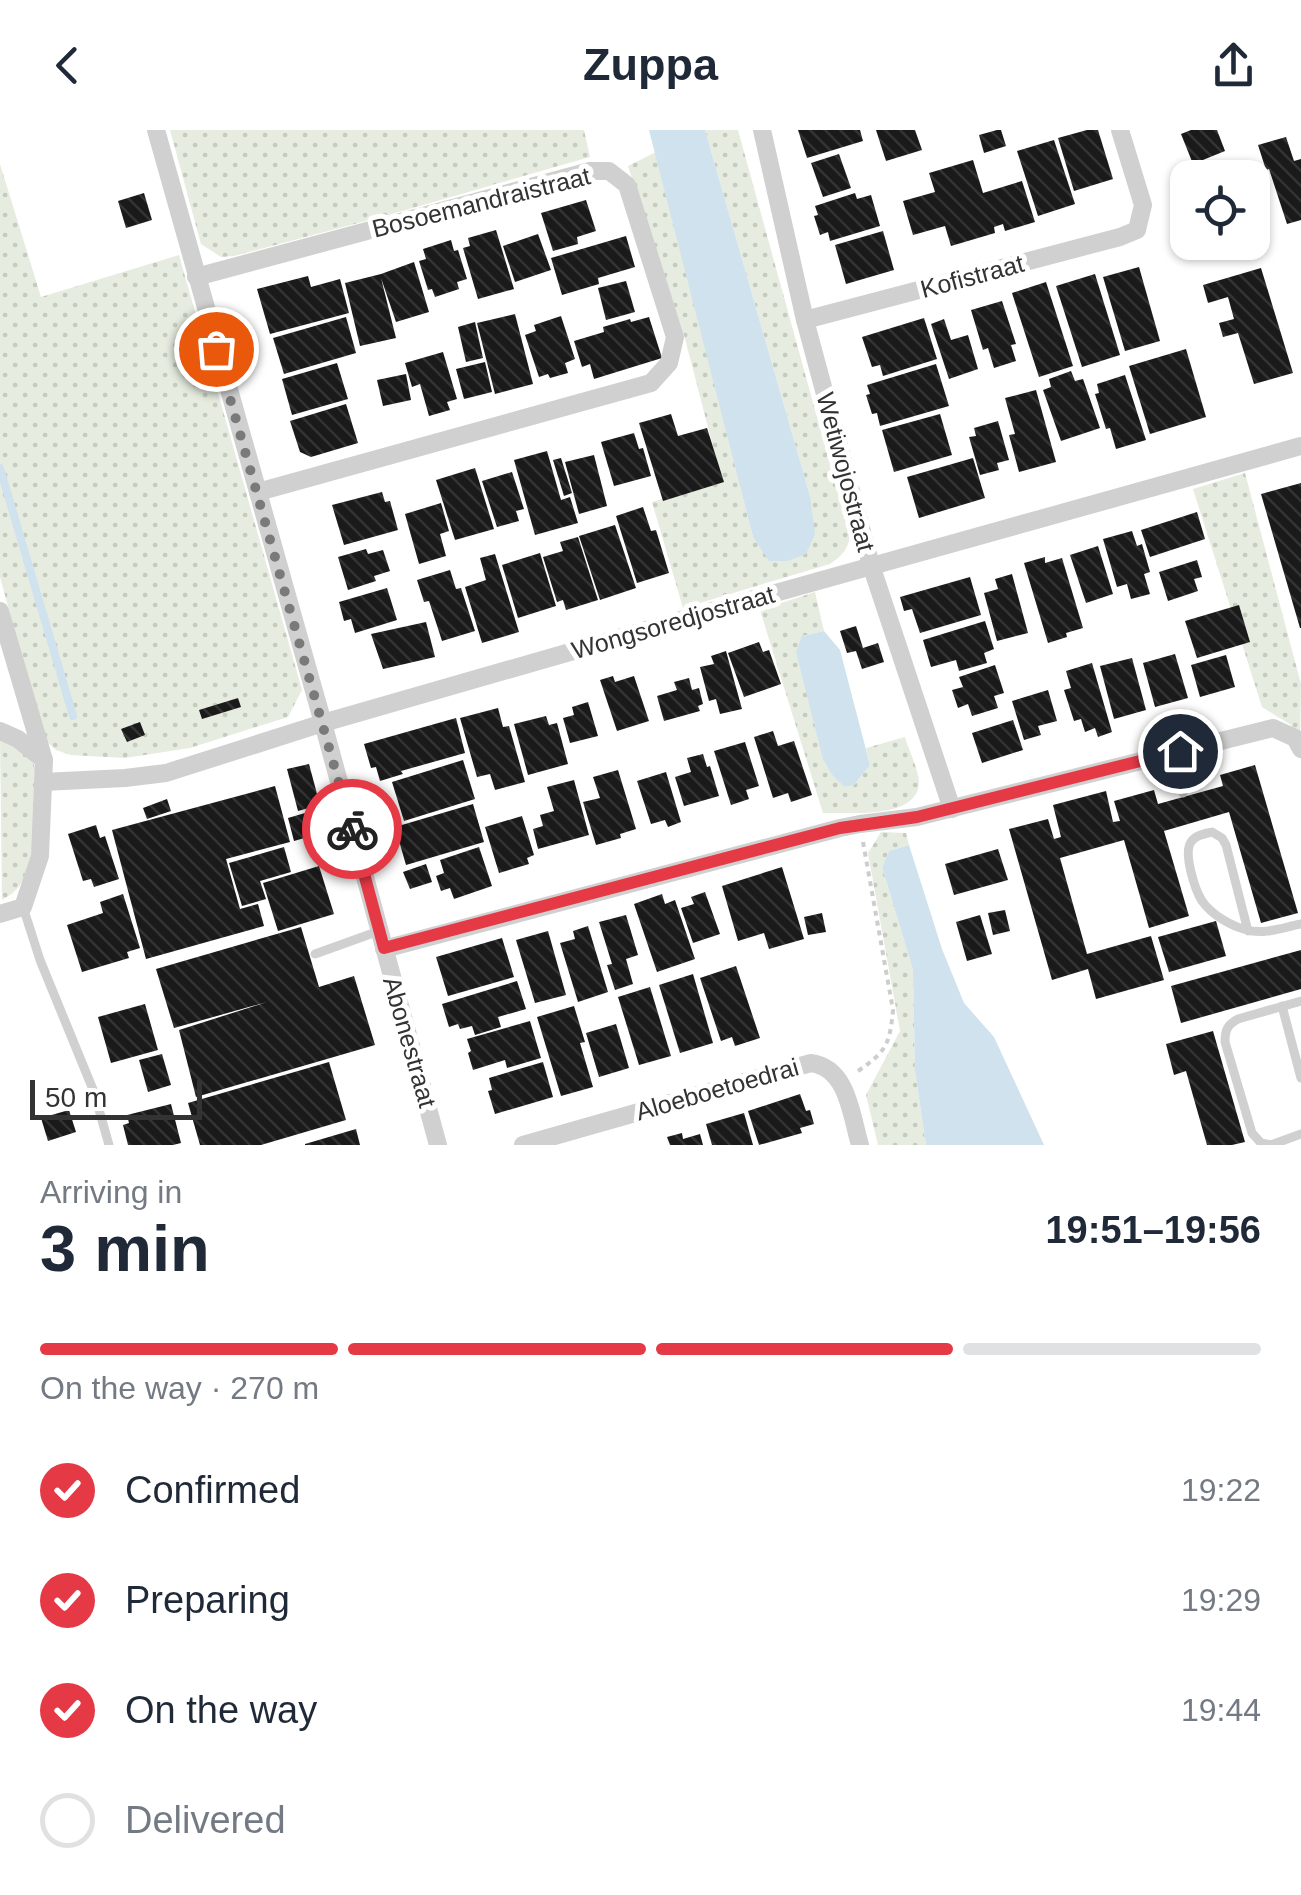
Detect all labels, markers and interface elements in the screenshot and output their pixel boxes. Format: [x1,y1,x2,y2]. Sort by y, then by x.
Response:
icon: back [40,38,95,93]
icon: share [1206,38,1261,93]
text: Zuppa [583,39,718,90]
map controls [1170,160,1270,260]
button: locate [1170,160,1270,260]
street label: Bosoemandraistraat [369,161,593,243]
street label: Kofistraat [917,249,1027,303]
pin [174,307,259,392]
icon: bag [189,322,244,377]
street label: Wetiwojostraat [811,389,881,555]
street label: Wongsoredjostraat [569,580,778,664]
pin [1138,709,1223,794]
icon: home [1153,724,1208,779]
courier [302,779,402,879]
icon: bike [325,802,380,857]
street label: Abonestraat [378,973,442,1111]
street label: Aloeboetoedrai [632,1052,802,1126]
scale bar [30,1075,202,1120]
text: 50 m [45,1082,107,1113]
text: Arriving in [40,1174,182,1210]
text: 19:51–19:56 [1045,1209,1261,1251]
text: 3 min [40,1212,210,1285]
text: On the way · 270 m [40,1370,319,1406]
icon: check [40,1463,95,1518]
text: Confirmed [125,1469,300,1511]
text: 19:22 [1181,1472,1261,1508]
icon: check [40,1573,95,1628]
text: Preparing [125,1579,290,1621]
text: 19:29 [1181,1582,1261,1618]
icon: check [40,1683,95,1738]
text: On the way [125,1689,317,1731]
text: 19:44 [1181,1692,1261,1728]
text: Delivered [125,1799,286,1841]

